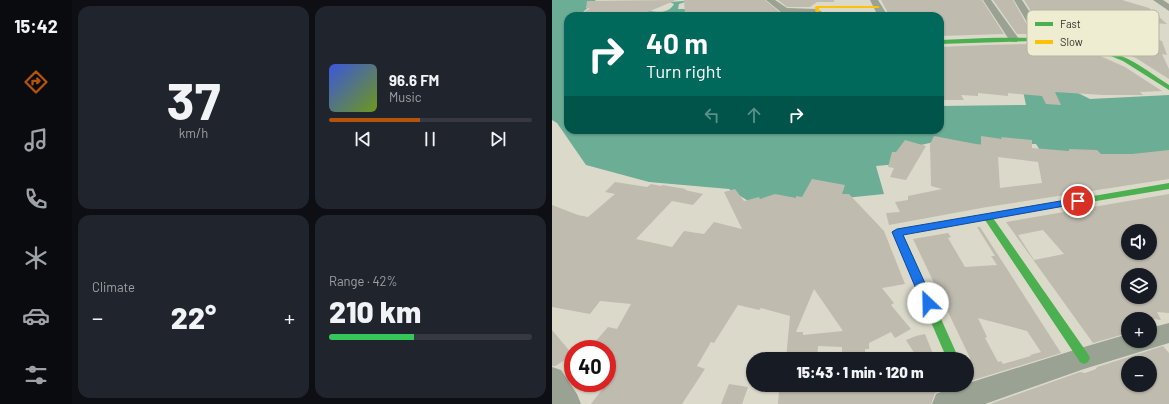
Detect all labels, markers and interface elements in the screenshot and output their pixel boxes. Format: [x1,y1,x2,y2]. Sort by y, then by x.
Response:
legend [1027,10,1159,56]
text: 15:42 [14,15,58,37]
text: Fast [1060,17,1081,30]
text: 40 m [646,26,708,60]
icon: right [580,28,632,80]
text: Slow [1060,35,1083,48]
text: Turn right [646,60,722,82]
icon: directions [22,68,50,96]
text: 37 [167,68,220,130]
text: 96.6 FM [389,71,439,89]
text: Music [389,89,422,105]
icon: left [701,104,723,126]
icon: ahead [743,104,765,126]
icon: right [785,104,807,126]
text: km/h [179,125,208,141]
icon: music [22,126,50,154]
icon: previous [352,128,374,150]
icon: pause [419,128,441,150]
icon: next [487,128,509,150]
pin [1061,184,1095,218]
icon: phone [22,185,50,213]
icon: arrive [1067,190,1089,212]
map controls [1121,224,1157,392]
button: sound [1121,224,1157,260]
icon: climate [22,244,50,272]
button: layers [1121,268,1157,304]
text: Range · 42% [329,273,398,289]
text: Climate [92,279,135,295]
position arrow [907,282,949,324]
text: 210 km [329,293,421,329]
text: 22° [171,299,216,335]
icon: car [22,302,50,330]
text: − [92,304,103,330]
text: + [284,304,295,330]
button: + [1121,312,1157,348]
speed limit sign: 40 [564,340,616,392]
button: − [1121,356,1157,392]
icon: filters [22,361,50,389]
text: 15:43 · 1 min · 120 m [796,363,924,381]

